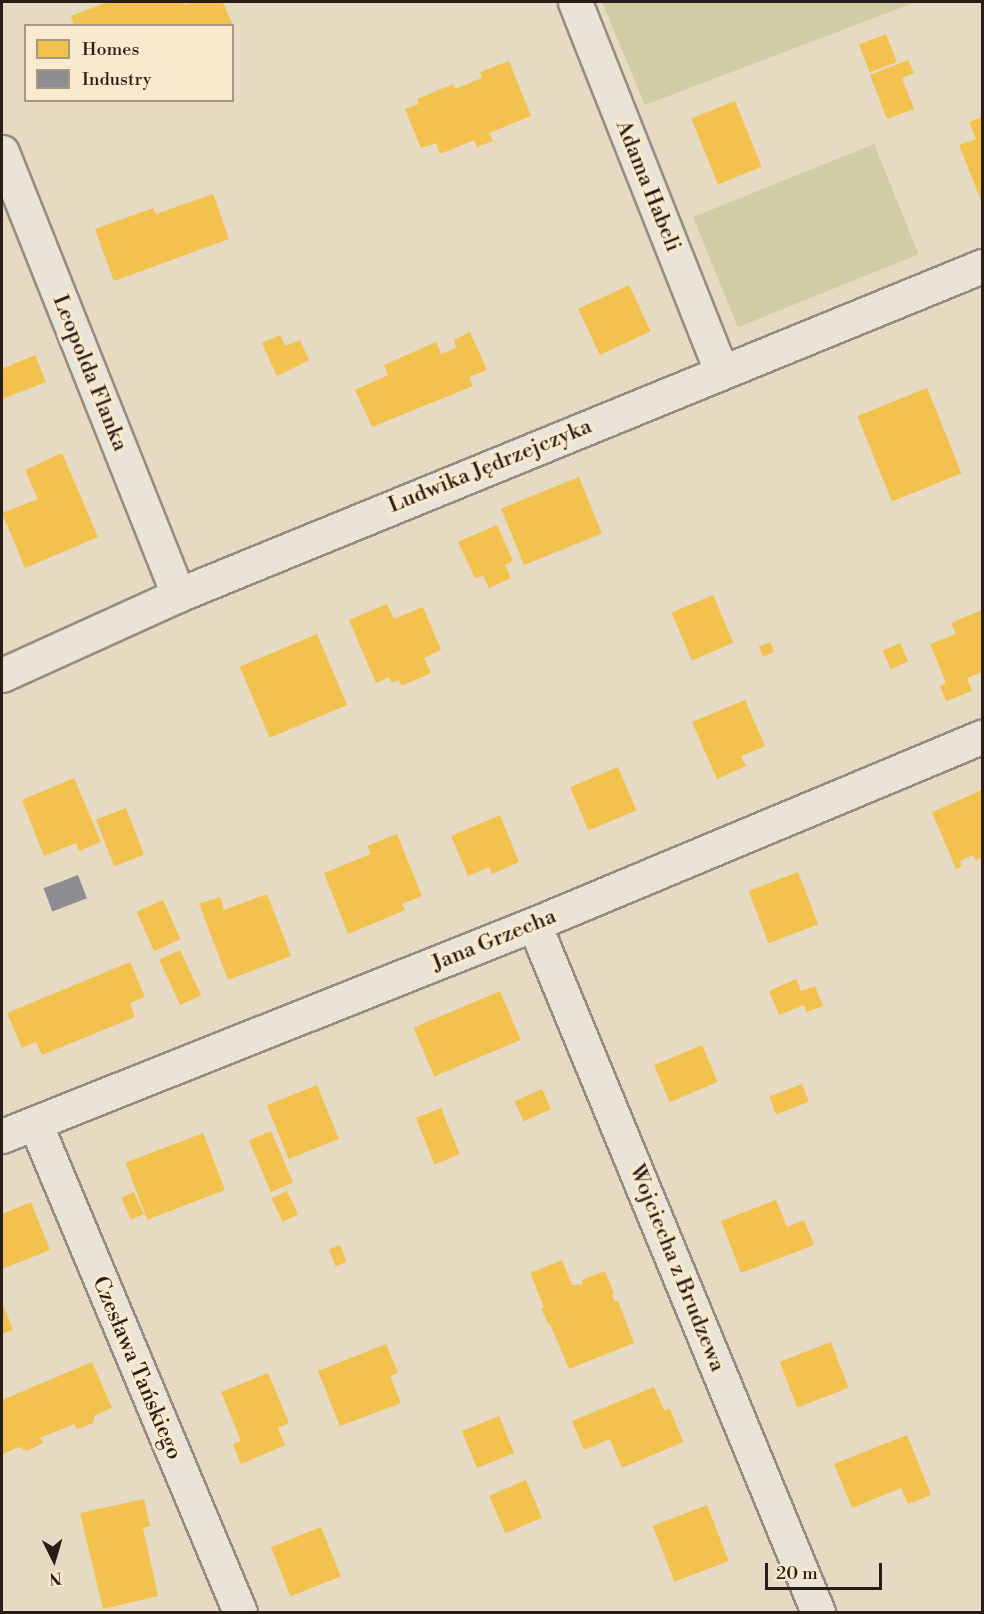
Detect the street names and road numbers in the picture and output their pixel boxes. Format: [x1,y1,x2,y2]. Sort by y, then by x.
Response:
street label: Adama Habeli [610,116,686,256]
street label: Leopolda Flanka [47,291,133,455]
street label: Ludwika Jędrzejczyka [384,413,596,519]
street label: Jana Grzecha [428,903,560,977]
street label: Wojciecha z Brudzewa [623,1161,731,1375]
street label: Czesława Tańskiego [86,1272,188,1464]

